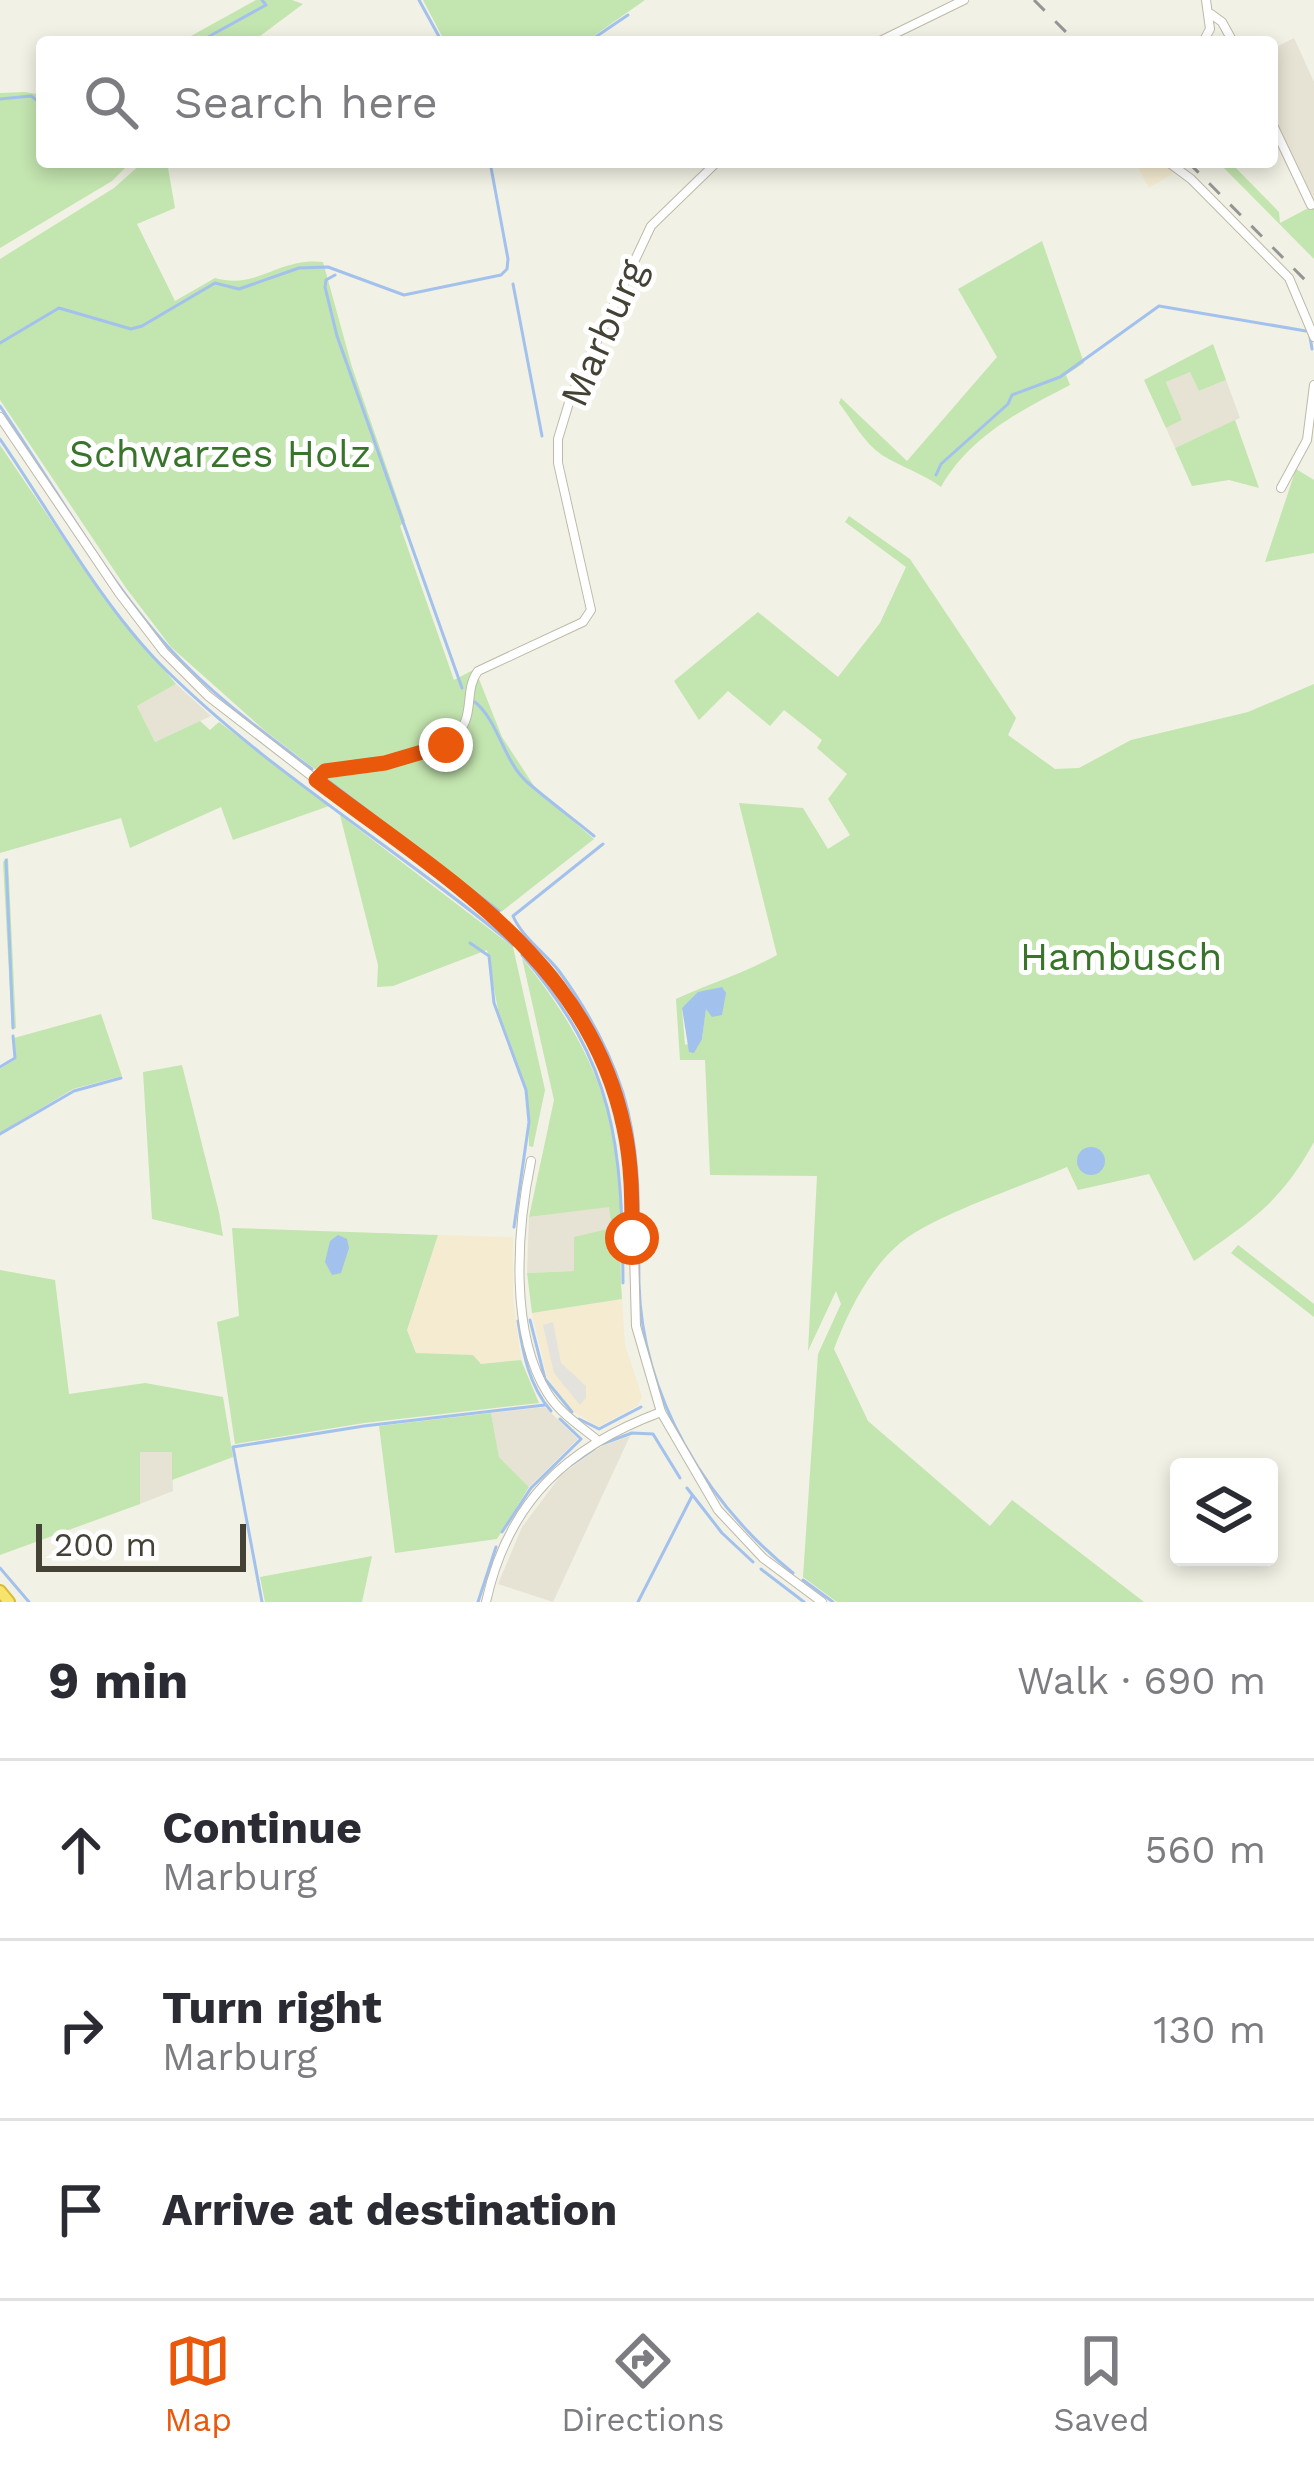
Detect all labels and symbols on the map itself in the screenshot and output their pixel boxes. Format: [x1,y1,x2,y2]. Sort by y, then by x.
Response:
street label: Marburg [551,253,655,413]
park label: Schwarzes Holz [69,431,371,476]
route end [419,718,473,772]
park label: Hambusch [1020,934,1222,979]
route start [605,1211,659,1265]
scale bar [36,1518,246,1571]

